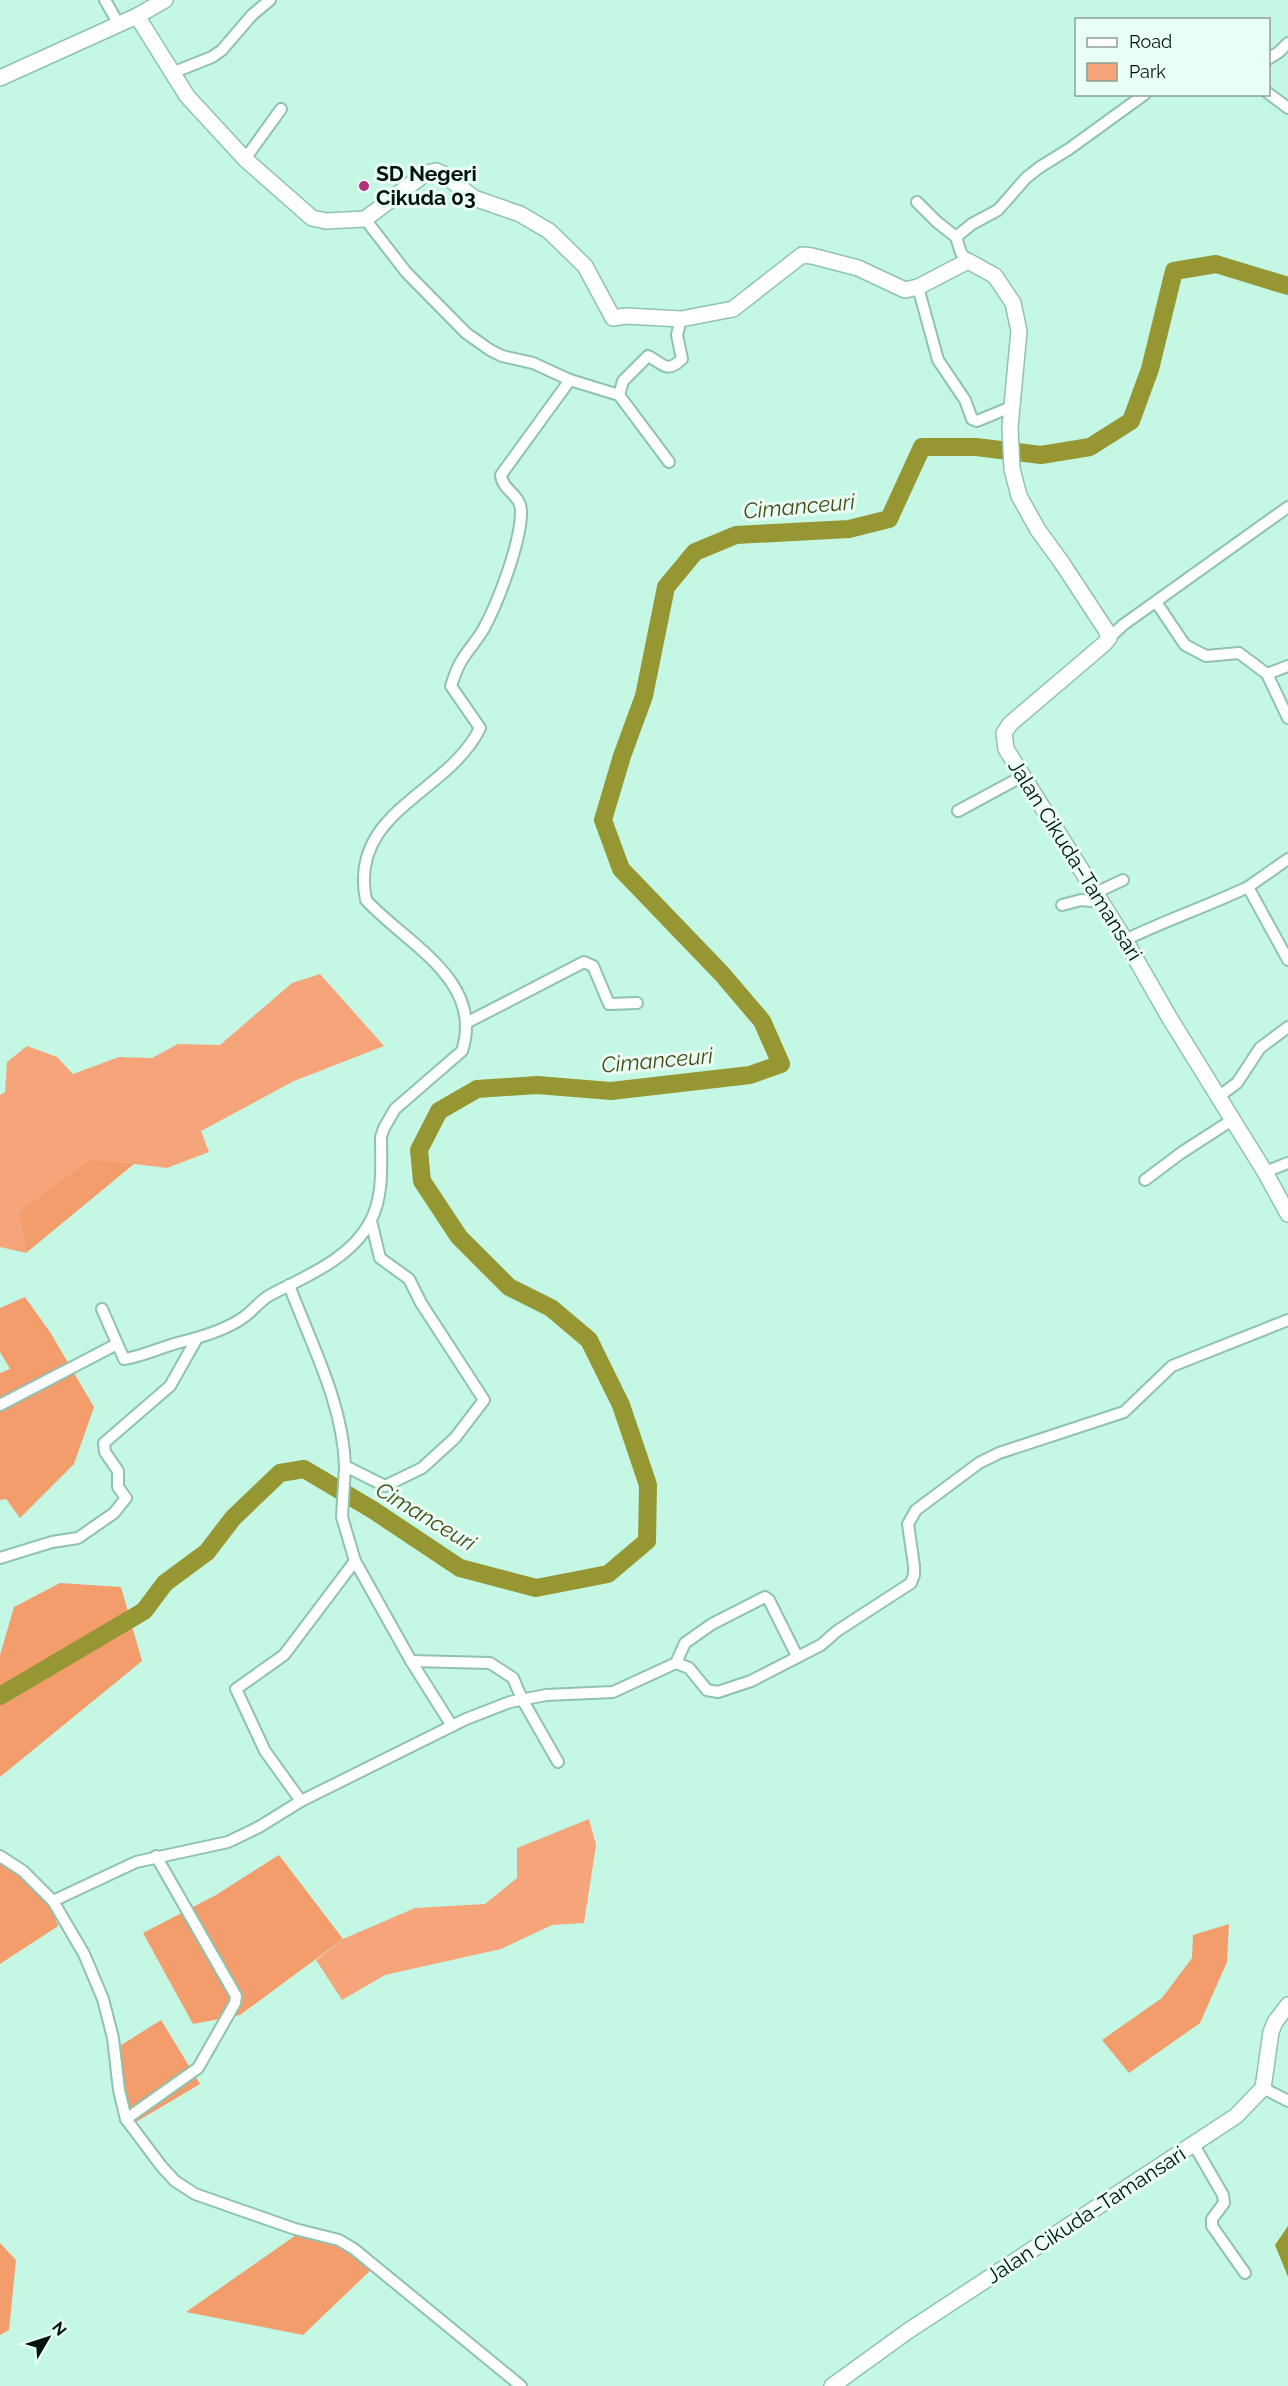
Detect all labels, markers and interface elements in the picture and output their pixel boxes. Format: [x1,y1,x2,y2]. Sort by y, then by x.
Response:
legend [1075,18,1270,96]
text: Road [1129,31,1172,52]
text: Park [1129,61,1166,82]
place label: SD Negeri Cikuda 03 [376,161,477,210]
marker: SD Negeri Cikuda 03 [357,179,371,193]
water label: Cimanceuri [742,488,857,524]
street label: Jalan Cikuda–Tamansari [1003,755,1148,965]
water label: Cimanceuri [600,1042,715,1078]
water label: Cimanceuri [371,1476,482,1557]
street label: Jalan Cikuda–Tamansari [981,2141,1190,2288]
north arrow [18,2308,78,2368]
text: N [48,2318,70,2340]

